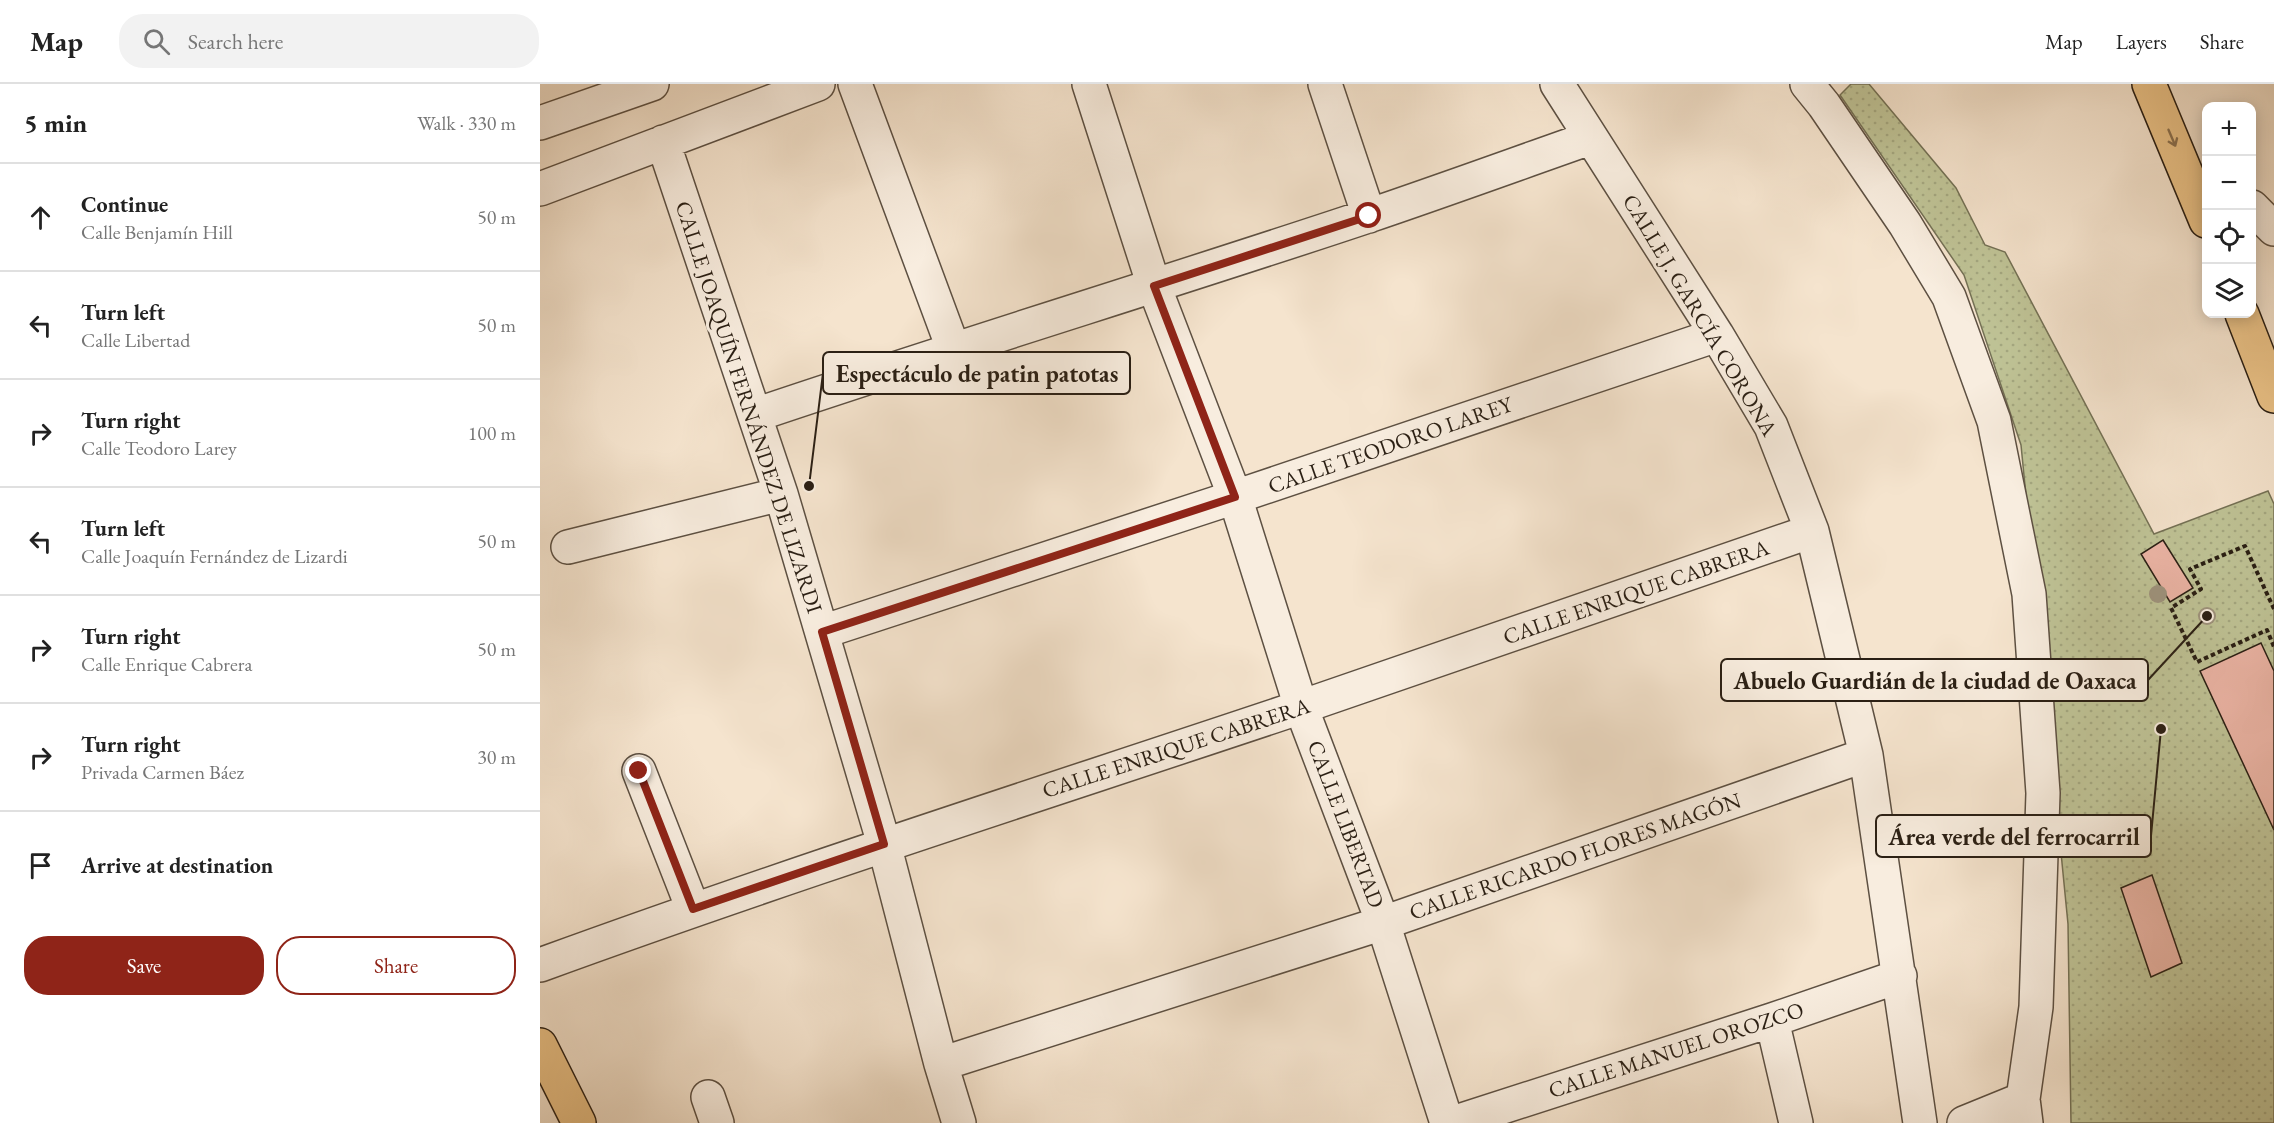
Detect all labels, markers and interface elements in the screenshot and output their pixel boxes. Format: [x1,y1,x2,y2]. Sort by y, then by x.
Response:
search box [119,14,539,68]
text: Map [30,23,83,59]
icon: search [140,25,173,58]
text: Search here [188,27,283,56]
text: Map [2045,28,2083,55]
text: Layers [2116,28,2167,55]
text: Share [2200,28,2244,55]
map controls [2202,102,2256,318]
button: + [2202,102,2256,156]
text: 5 min [24,106,87,140]
text: Walk · 330 m [417,110,516,136]
one-way arrow [2167,128,2178,147]
button: − [2202,156,2256,210]
street label: CALLE J. GARCÍA CORONA [1616,189,1784,442]
text: Continue [81,190,168,219]
street label: CALLE JOAQUÍN FERNÁNDEZ DE LIZARDI [668,197,830,617]
icon: ahead [24,201,57,234]
route start [1355,202,1381,228]
text: 50 m [477,204,516,230]
button: locate [2202,210,2256,264]
text: Calle Benjamín Hill [81,219,233,245]
button: layers [2202,264,2256,318]
text: Turn left [81,298,165,327]
icon: left [24,309,57,342]
text: 50 m [477,312,516,338]
text: Calle Libertad [81,327,190,353]
callout: Espectáculo de patin patotas [823,352,1130,394]
text: Espectáculo de patin patotas [836,358,1118,389]
street label: CALLE TEODORO LAREY [1264,389,1517,500]
text: Turn right [81,406,180,435]
icon: right [24,417,57,450]
text: 100 m [468,420,516,446]
text: Calle Teodoro Larey [81,435,237,461]
text: Turn left [81,514,165,543]
icon: left [24,525,57,558]
text: 50 m [477,528,516,554]
street label: CALLE ENRIQUE CABRERA [1499,532,1774,651]
text: Calle Joaquín Fernández de Lizardi [81,543,348,569]
text: Turn right [81,622,180,651]
icon: right [24,633,57,666]
text: 50 m [477,636,516,662]
text: Calle Enrique Cabrera [81,651,252,677]
callout: Abuelo Guardián de la ciudad de Oaxaca [1721,659,2148,701]
text: Abuelo Guardián de la ciudad de Oaxaca [1733,665,2137,696]
street label: CALLE ENRIQUE CABRERA [1038,691,1314,805]
text: Turn right [81,730,180,759]
street label: CALLE LIBERTAD [1301,736,1391,912]
icon: right [24,741,57,774]
text: 30 m [477,744,516,770]
route end [625,757,651,783]
text: Privada Carmen Báez [81,759,244,785]
street label: CALLE RICARDO FLORES MAGÓN [1405,785,1745,927]
callout: Área verde del ferrocarril [1876,815,2151,857]
text: Área verde del ferrocarril [1887,821,2140,852]
icon: arrive [24,849,57,882]
text: Arrive at destination [81,851,273,880]
button: Save [24,936,264,995]
button: Share [276,936,516,995]
street label: CALLE MANUEL OROZCO [1545,995,1807,1105]

